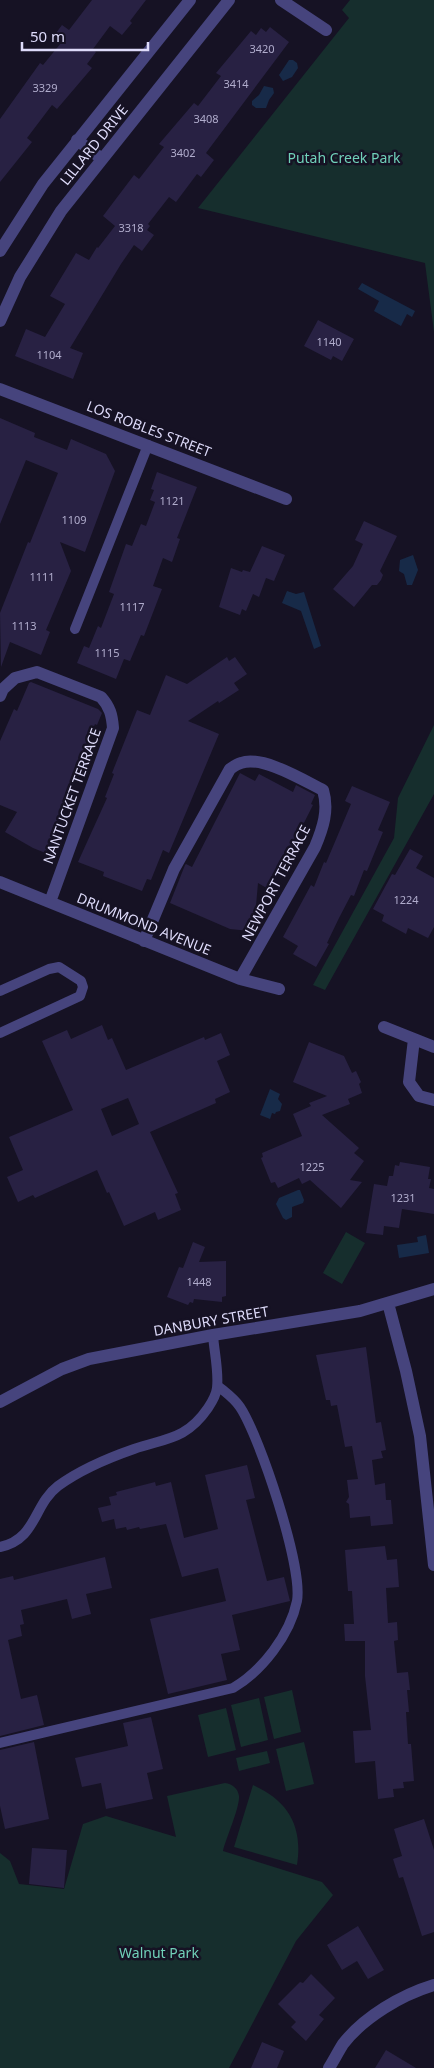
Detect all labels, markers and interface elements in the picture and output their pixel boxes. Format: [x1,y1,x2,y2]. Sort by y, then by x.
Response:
scale bar [22,20,149,52]
text: 50 m [30,26,65,46]
house number: 3420 [249,41,275,56]
house number: 3414 [223,76,249,91]
house number: 3329 [32,80,58,95]
street label: LILLARD DRIVE [55,101,132,189]
house number: 3408 [193,111,219,126]
house number: 3402 [170,145,196,160]
park label: Putah Creek Park [287,148,401,167]
house number: 3318 [118,220,144,235]
house number: 1140 [316,334,342,349]
house number: 1104 [36,347,62,362]
street label: LOS ROBLES STREET [84,396,214,461]
house number: 1121 [159,493,185,508]
house number: 1109 [61,512,87,527]
house number: 1111 [29,569,55,584]
house number: 1117 [119,599,145,614]
house number: 1113 [11,618,37,633]
house number: 1115 [94,645,120,660]
street label: NANTUCKET TERRACE [38,725,105,866]
street label: NEWPORT TERRACE [237,821,314,944]
street label: DRUMMOND AVENUE [74,888,214,959]
house number: 1224 [393,892,419,907]
house number: 1225 [299,1159,325,1174]
house number: 1231 [390,1190,416,1205]
house number: 1448 [186,1274,212,1289]
street label: DANBURY STREET [152,1301,270,1340]
park label: Walnut Park [119,1943,199,1962]

